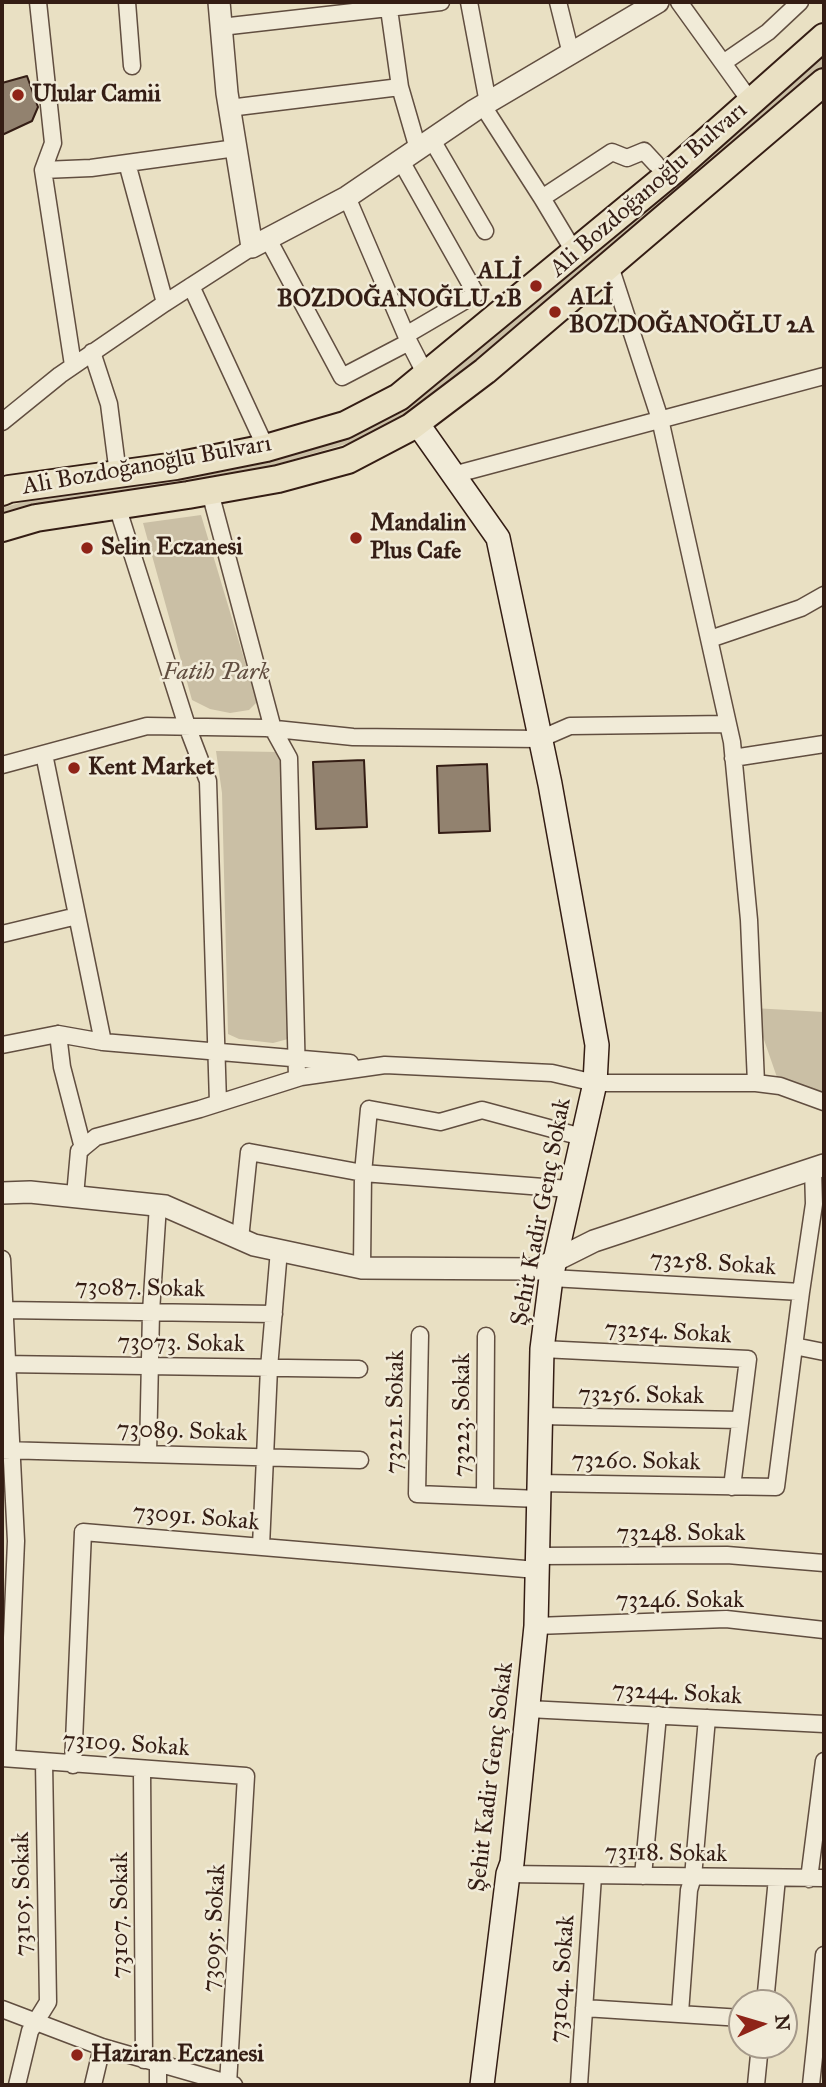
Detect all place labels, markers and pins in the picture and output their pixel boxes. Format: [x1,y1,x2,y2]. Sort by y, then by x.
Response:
place label: Ulular Camii [32,81,161,109]
marker: Ulular Camii [10,87,26,103]
place label: ALİ BOZDOĞANOĞLU 2B [277,258,522,314]
marker: ALİ BOZDOĞANOĞLU 2B [528,278,544,294]
place label: ALİ BOZDOĞANOĞLU 2A [569,284,814,340]
marker: ALİ BOZDOĞANOĞLU 2A [547,304,563,320]
place label: Mandalin Plus Cafe [370,510,466,566]
marker: Mandalin Plus Cafe [348,530,364,546]
place label: Selin Eczanesi [101,534,243,562]
marker: Selin Eczanesi [79,540,95,556]
place label: Kent Market [88,754,214,782]
marker: Kent Market [66,760,82,776]
place label: Haziran Eczanesi [91,2041,264,2069]
marker: Haziran Eczanesi [69,2047,85,2063]

